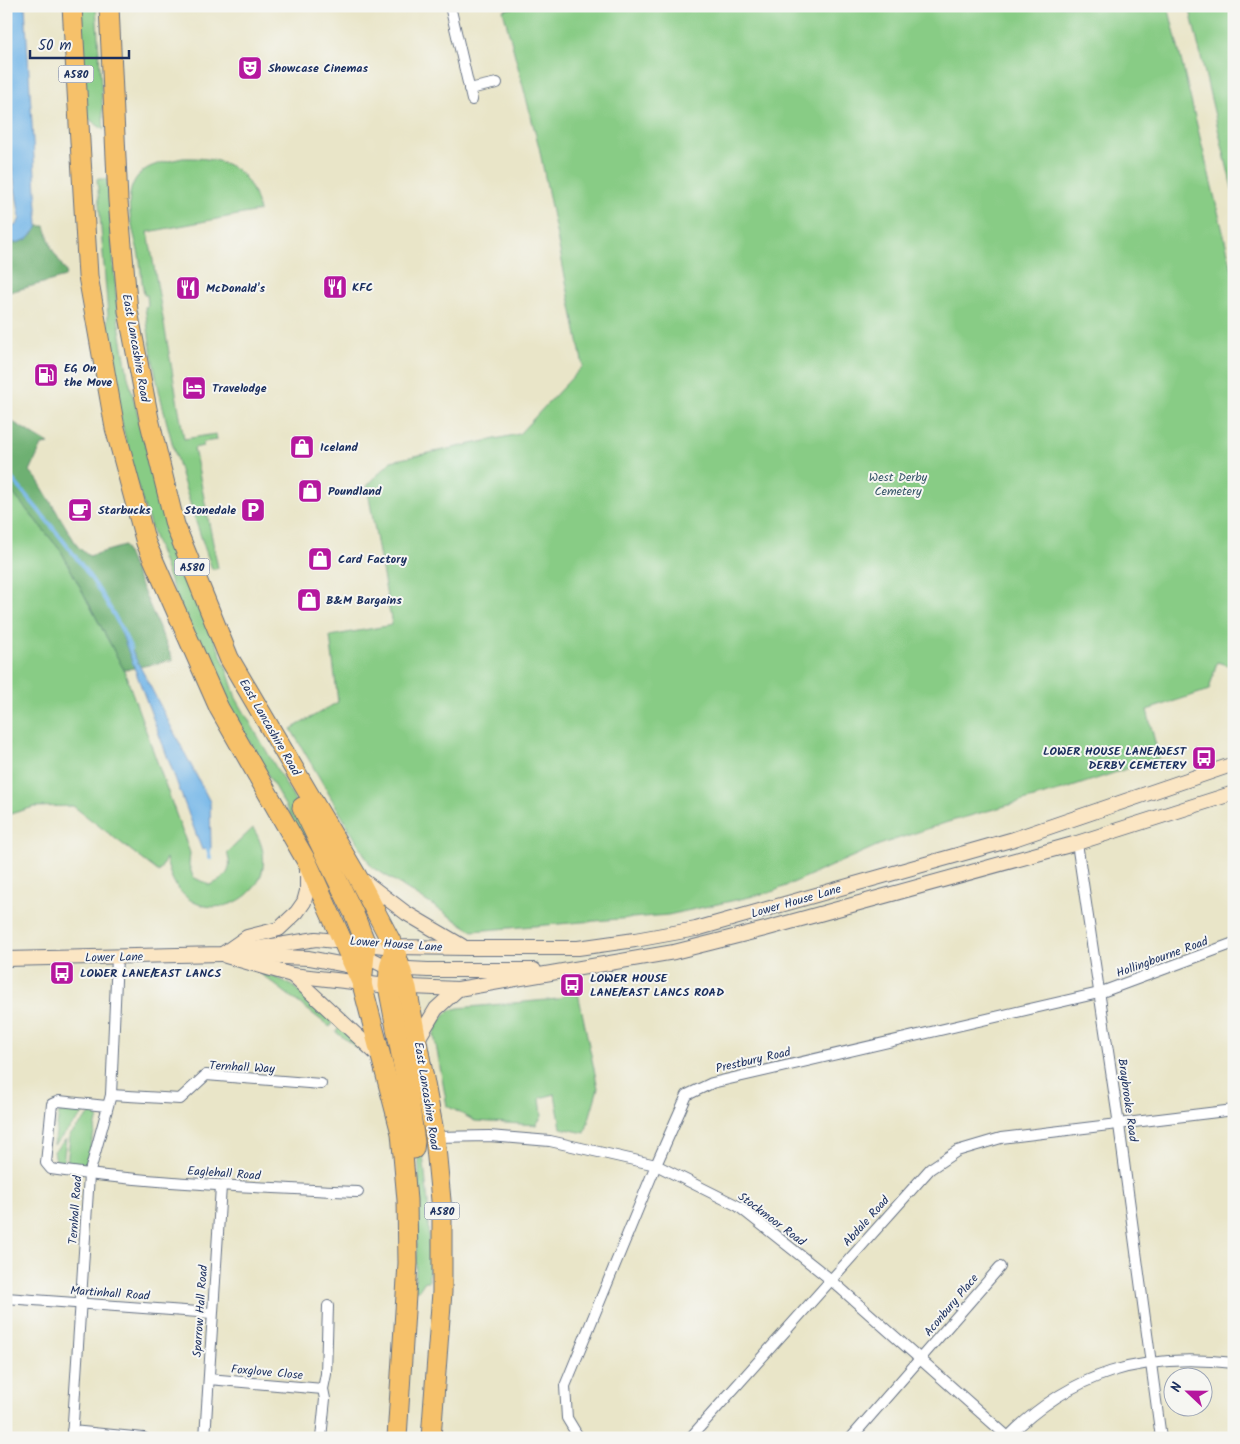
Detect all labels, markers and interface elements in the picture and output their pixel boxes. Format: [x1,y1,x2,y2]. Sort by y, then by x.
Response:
scale bar [30,28,129,60]
text: 50 m [38,34,72,58]
theatre icon: Showcase Cinemas [237,55,263,81]
place label: Showcase Cinemas [268,59,368,78]
road number: A580 [58,66,94,82]
restaurant icon: KFC [322,274,348,300]
restaurant icon: McDonald's [175,275,201,301]
place label: KFC [352,278,373,297]
place label: McDonald's [206,279,265,298]
street label: East Lancashire Road [117,293,155,405]
place label: EG On the Move [64,359,112,392]
fuel station icon: EG On the Move [33,362,59,388]
hotel icon: Travelodge [181,375,207,401]
place label: Travelodge [212,379,267,398]
shop icon: Iceland [289,434,315,460]
place label: Iceland [320,438,358,457]
park label: West Derby Cemetery [869,468,928,501]
shop icon: Poundland [297,478,323,504]
place label: Poundland [328,482,382,501]
cafe icon: Starbucks [67,497,93,523]
parking icon: Stonedale [240,497,266,523]
place label: Starbucks [98,501,151,520]
place label: Stonedale [184,501,236,520]
shop icon: Card Factory [307,546,333,572]
place label: Card Factory [338,550,408,569]
road number: A580 [174,558,210,576]
shop icon: B&M Bargains [296,587,322,613]
place label: B&M Bargains [326,591,402,610]
street label: East Lancashire Road [234,675,306,780]
place label: LOWER HOUSE LANE/WEST DERBY CEMETERY [1043,742,1187,775]
bus stop icon: LOWER HOUSE LANE/WEST DERBY CEMETERY [1191,745,1217,771]
street label: Lower House Lane [749,879,844,923]
street label: Lower House Lane [349,932,444,957]
street label: Hollingbourne Road [1114,932,1212,983]
street label: Lower Lane [85,947,144,968]
bus stop icon: LOWER LANE/EAST LANCS [49,960,75,986]
place label: LOWER LANE/EAST LANCS [80,964,222,983]
place label: LOWER HOUSE LANE/EAST LANCS ROAD [590,969,724,1002]
bus stop icon: LOWER HOUSE LANE/EAST LANCS ROAD [559,972,585,998]
street label: East Lancashire Road [409,1041,445,1153]
street label: Prestbury Road [714,1042,793,1078]
street label: Ternhall Way [209,1056,276,1079]
street label: Braybrooke Road [1112,1057,1143,1144]
street label: Eaglehall Road [187,1161,262,1186]
street label: Ternhall Road [64,1174,87,1245]
street label: Stockmoor Road [734,1188,810,1252]
street label: Abdale Road [838,1191,895,1251]
road number: A580 [424,1202,460,1220]
street label: Sparrow Hall Road [188,1263,213,1358]
street label: Aconbury Place [919,1269,984,1341]
street label: Martinhall Road [70,1281,151,1306]
street label: Foxglove Close [230,1360,304,1385]
north arrow [1162,1366,1212,1416]
text: N [1165,1379,1189,1396]

